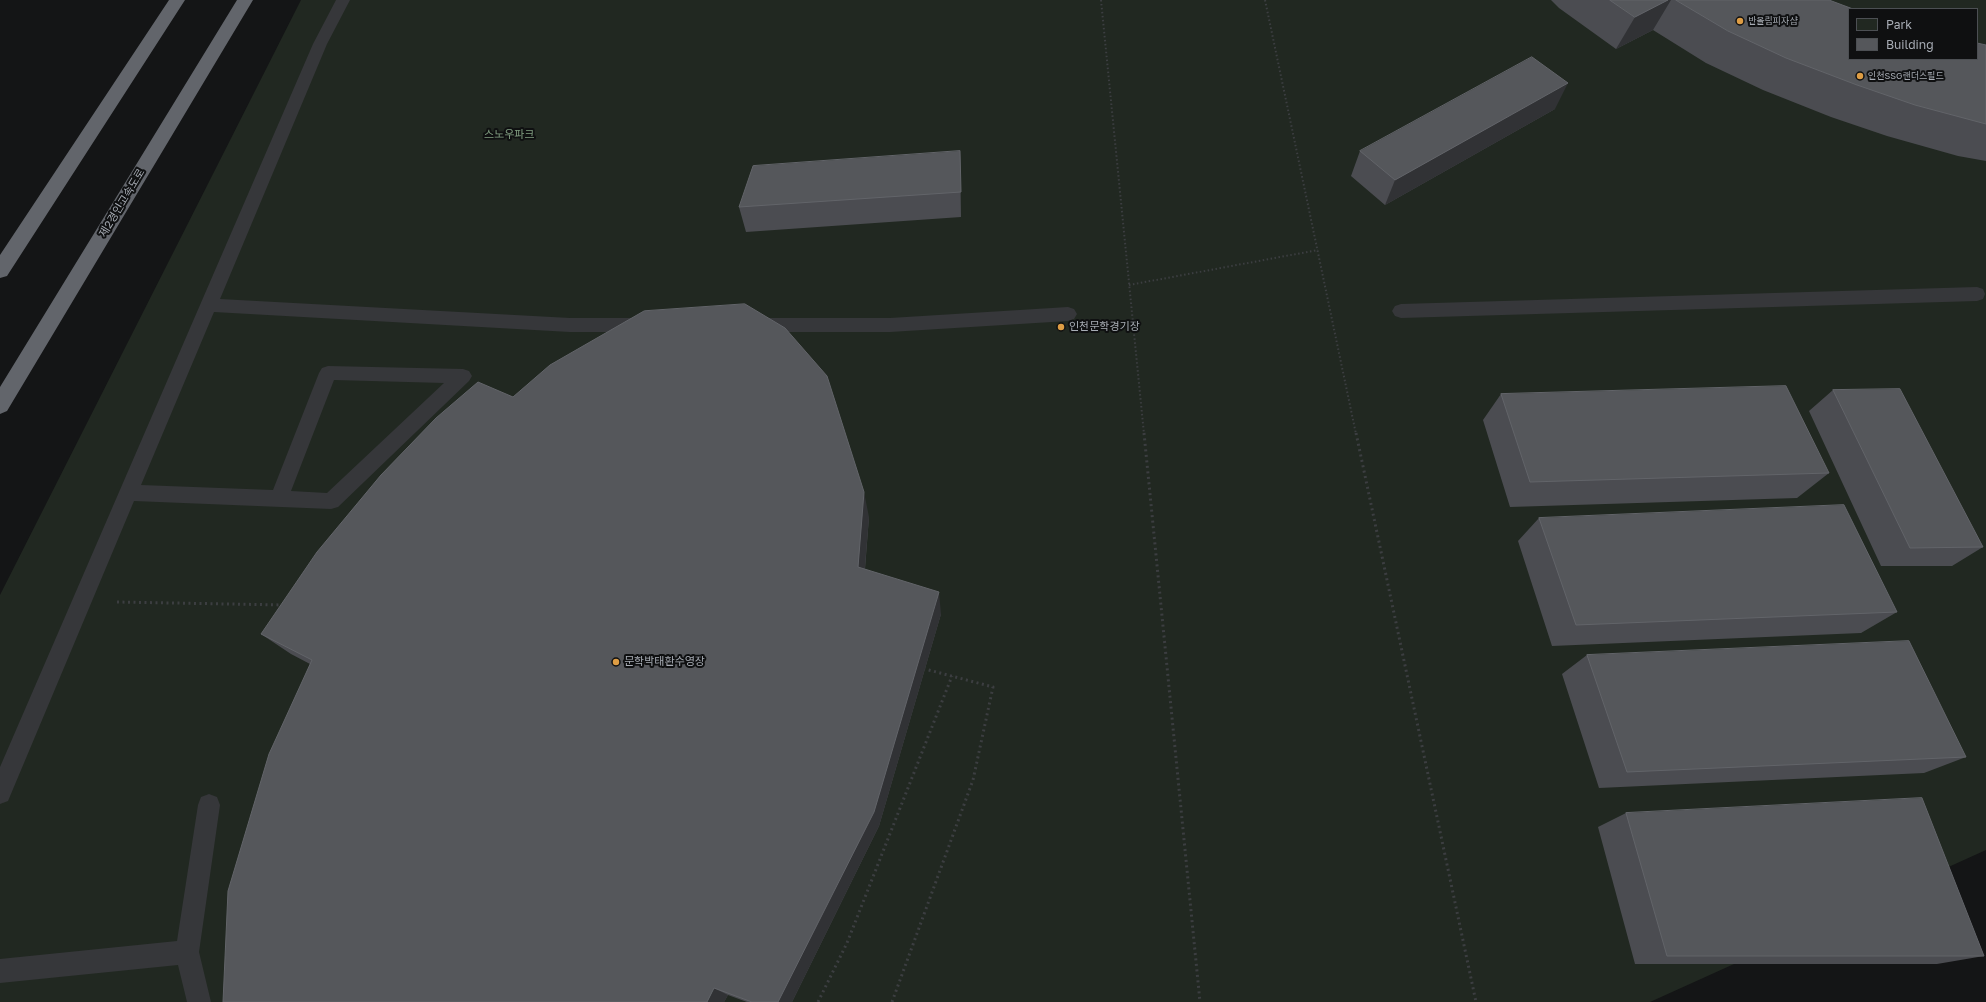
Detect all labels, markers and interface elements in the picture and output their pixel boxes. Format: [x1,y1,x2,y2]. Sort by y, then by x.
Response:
legend [1848,8,1978,60]
marker: 반올림피자샵 [1735,16,1745,26]
place label: 반올림피자샵 [1748,16,1798,26]
text: Park [1886,17,1912,32]
text: Building [1886,37,1934,52]
marker: 인천SSG랜더스필드 [1855,71,1865,81]
place label: 인천SSG랜더스필드 [1868,71,1944,81]
park label: 스노우파크 [484,128,534,142]
street label: 제2경인고속도로 [96,167,148,239]
place label: 인천문학경기장 [1069,320,1140,334]
marker: 인천문학경기장 [1056,322,1066,332]
place label: 문학박태환수영장 [624,655,705,669]
marker: 문학박태환수영장 [611,657,621,667]

